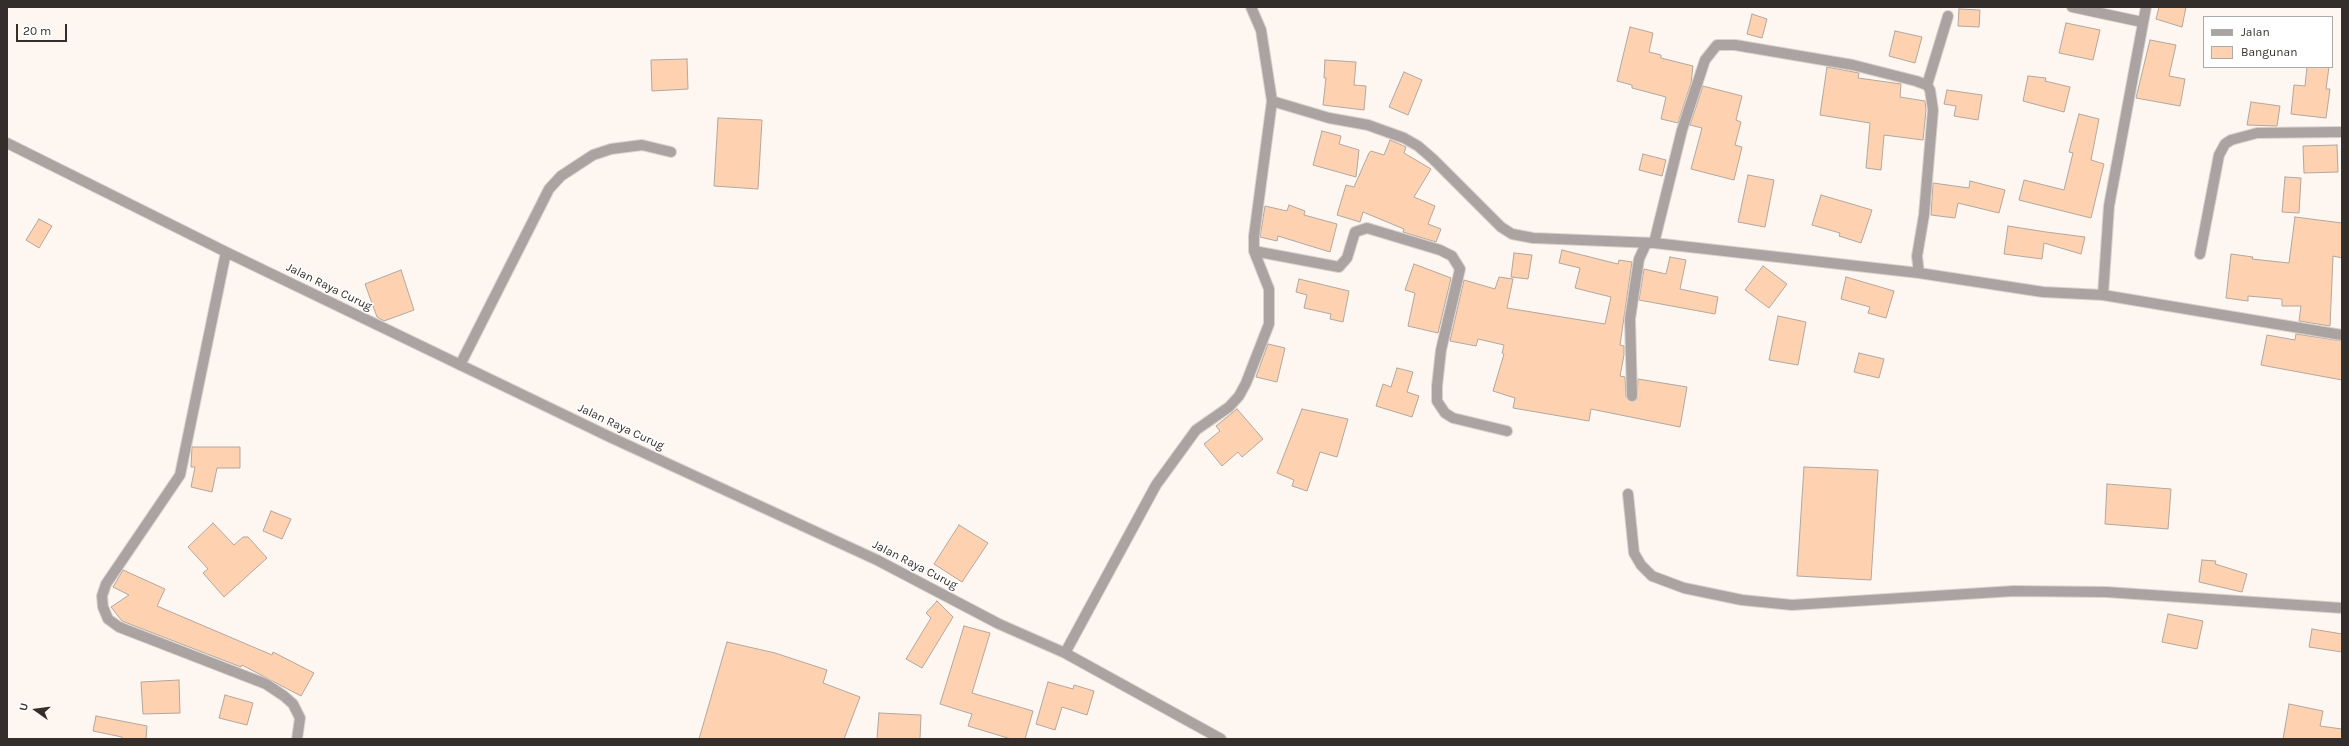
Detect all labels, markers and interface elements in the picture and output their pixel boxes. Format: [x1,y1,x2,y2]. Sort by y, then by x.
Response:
scale bar [18,16,69,42]
legend [2203,16,2333,68]
text: 20 m [23,24,51,38]
text: Jalan [2241,25,2270,39]
text: Bangunan [2241,45,2297,59]
street label: Jalan Raya Curug [284,260,374,314]
street label: Jalan Raya Curug [576,401,666,453]
street label: Jalan Raya Curug [870,537,960,593]
north arrow [16,690,56,730]
text: U [17,702,31,712]

